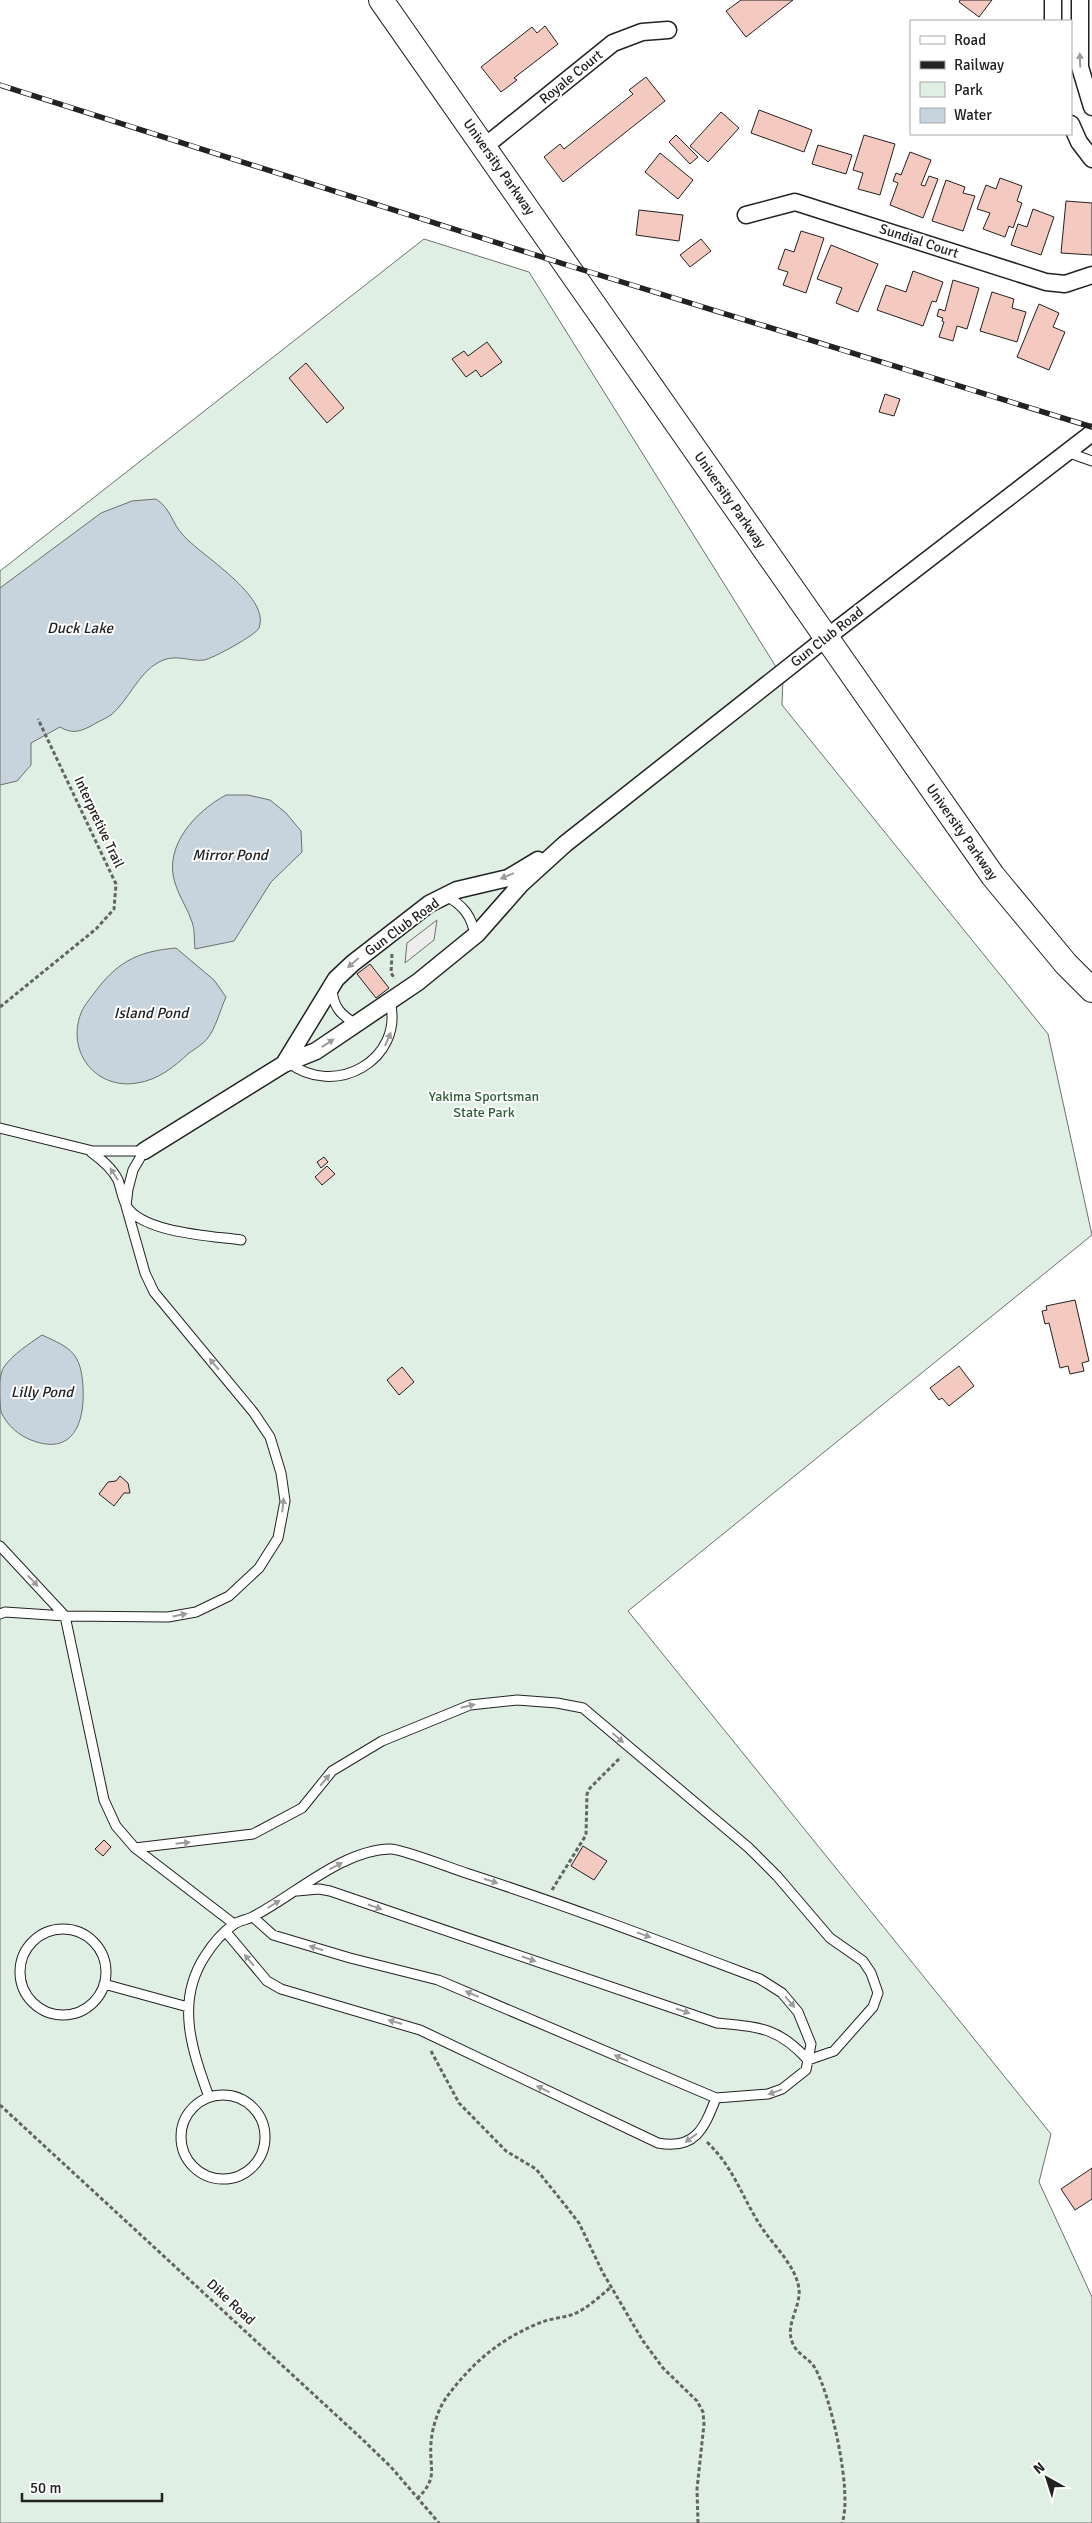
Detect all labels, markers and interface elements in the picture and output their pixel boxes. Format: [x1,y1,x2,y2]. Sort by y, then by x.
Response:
legend [910,20,1072,135]
text: Road [954,31,986,49]
street label: Royale Court [536,46,606,108]
one-way arrow [1076,52,1084,68]
text: Railway [954,56,1004,74]
text: Park [954,81,983,99]
text: Water [954,106,992,124]
street label: University Parkway [459,116,539,219]
street label: Sundial Court [877,220,961,262]
street label: University Parkway [690,449,770,552]
street label: Gun Club Road [787,603,867,671]
water label: Duck Lake [47,619,114,637]
street label: Interpretive Trail [70,773,128,871]
street label: University Parkway [922,781,1002,884]
water label: Mirror Pond [192,846,270,864]
one-way arrow [500,873,514,881]
street label: Gun Club Road [361,894,443,960]
one-way arrow [347,957,359,969]
water label: Island Pond [114,1004,190,1022]
one-way arrow [384,1032,392,1046]
one-way arrow [321,1038,334,1048]
park label: Yakima Sportsman State Park [429,1088,539,1121]
one-way arrow [109,1168,118,1181]
one-way arrow [208,1358,219,1371]
water label: Lilly Pond [11,1383,75,1401]
one-way arrow [280,1497,288,1513]
one-way arrow [27,1575,39,1587]
one-way arrow [173,1611,188,1619]
one-way arrow [460,1702,475,1710]
one-way arrow [612,1733,625,1744]
one-way arrow [320,1774,331,1787]
one-way arrow [175,1839,191,1847]
one-way arrow [329,1862,344,1870]
one-way arrow [483,1878,498,1885]
one-way arrow [267,1900,280,1909]
one-way arrow [368,1903,383,1911]
one-way arrow [637,1931,652,1939]
one-way arrow [309,1943,324,1951]
one-way arrow [244,1954,255,1967]
one-way arrow [522,1955,537,1963]
one-way arrow [464,1990,479,1998]
one-way arrow [784,1996,796,2008]
one-way arrow [676,2008,691,2016]
one-way arrow [387,2018,402,2026]
one-way arrow [614,2053,628,2061]
one-way arrow [536,2084,550,2092]
one-way arrow [767,2089,782,2096]
one-way arrow [684,2133,698,2143]
street label: Dike Road [203,2275,259,2329]
north arrow [1022,2453,1072,2503]
text: N [1030,2459,1048,2478]
scale bar [22,2470,162,2502]
text: 50 m [30,2479,61,2497]

